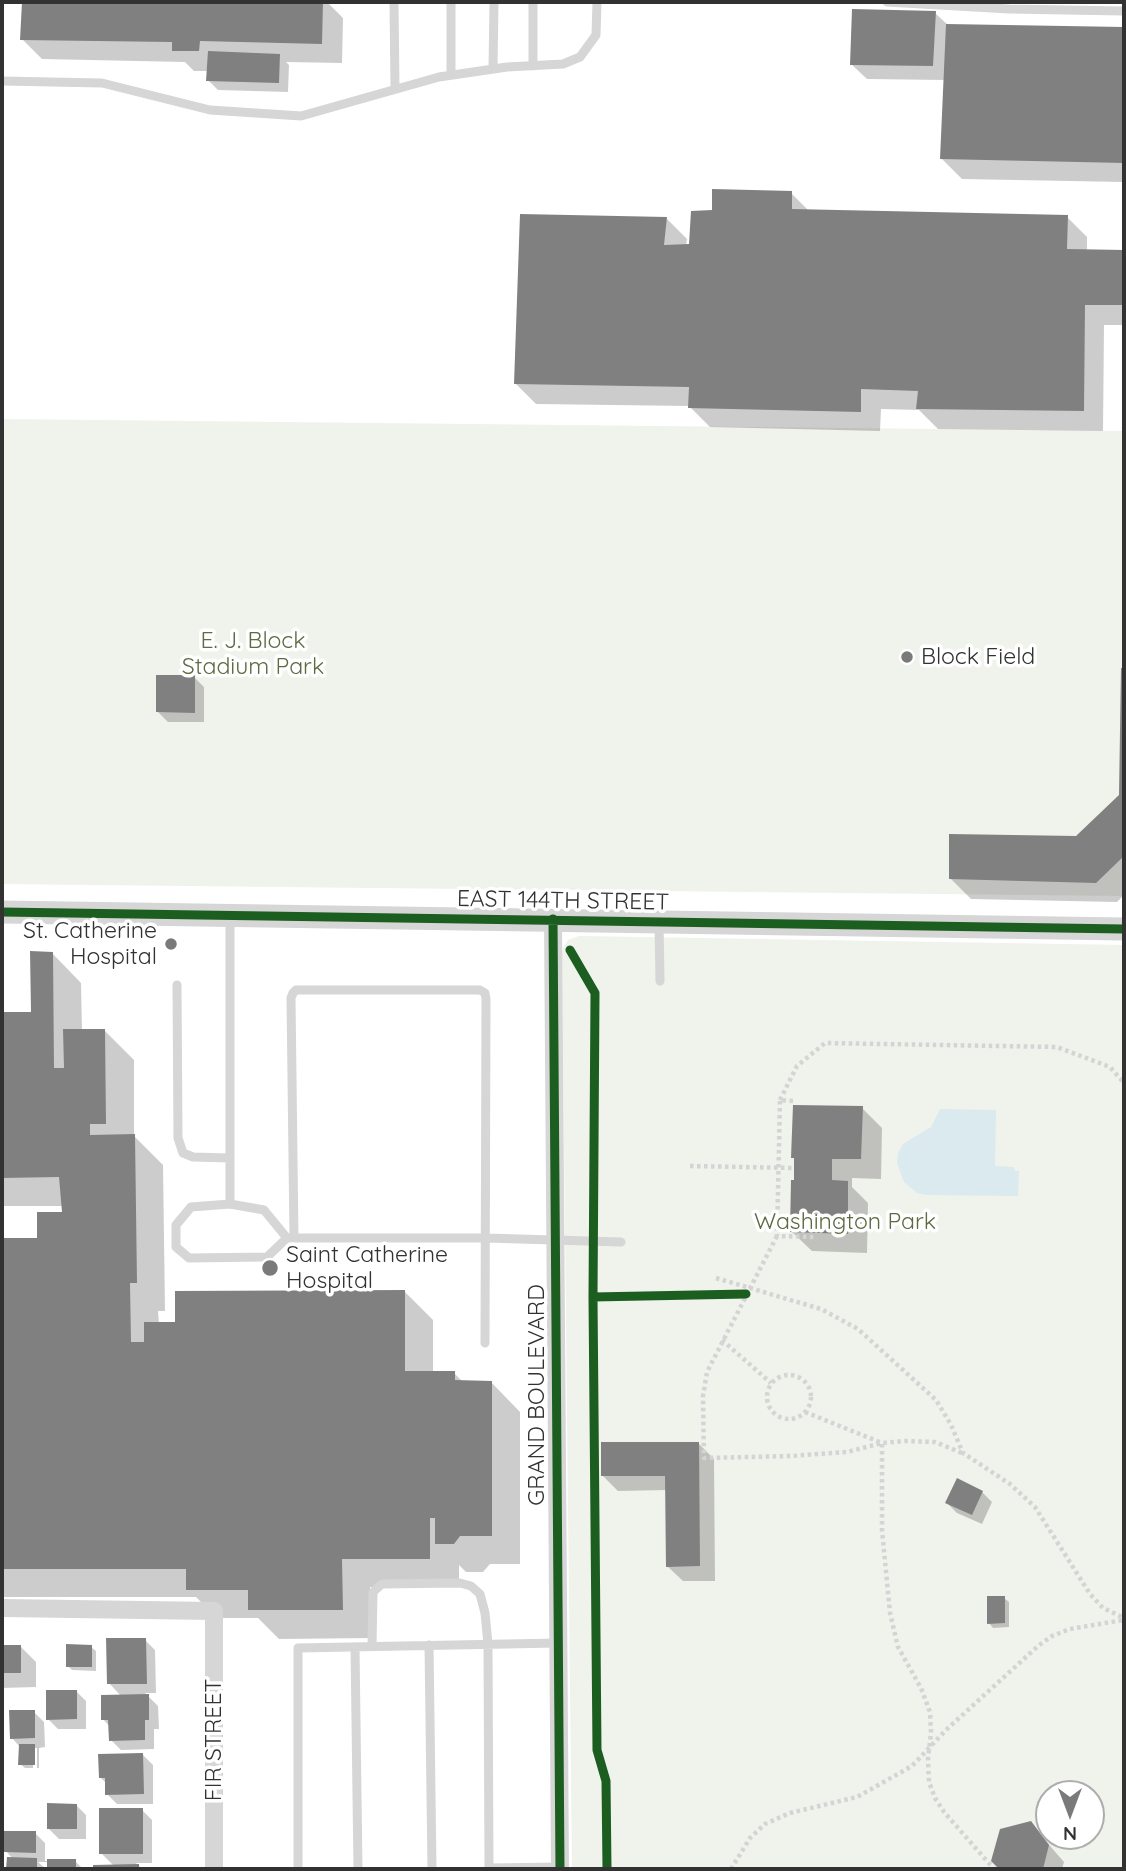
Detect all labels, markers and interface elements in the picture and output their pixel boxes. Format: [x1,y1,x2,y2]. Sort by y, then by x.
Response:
park label: E. J. Block Stadium Park [182,627,324,681]
place label: Block Field [921,643,1035,671]
marker: Block Field [899,649,915,665]
street label: EAST 144TH STREET [457,885,669,917]
place label: St. Catherine Hospital [23,917,157,971]
marker: St. Catherine Hospital [163,936,179,952]
park label: Washington Park [754,1208,936,1236]
place label: Saint Catherine Hospital [286,1241,448,1295]
marker: Saint Catherine Hospital [260,1258,280,1278]
street label: GRAND BOULEVARD [523,1284,551,1506]
street label: FIR STREET [200,1679,228,1801]
north arrow [1035,1780,1105,1850]
text: N [1063,1822,1077,1846]

